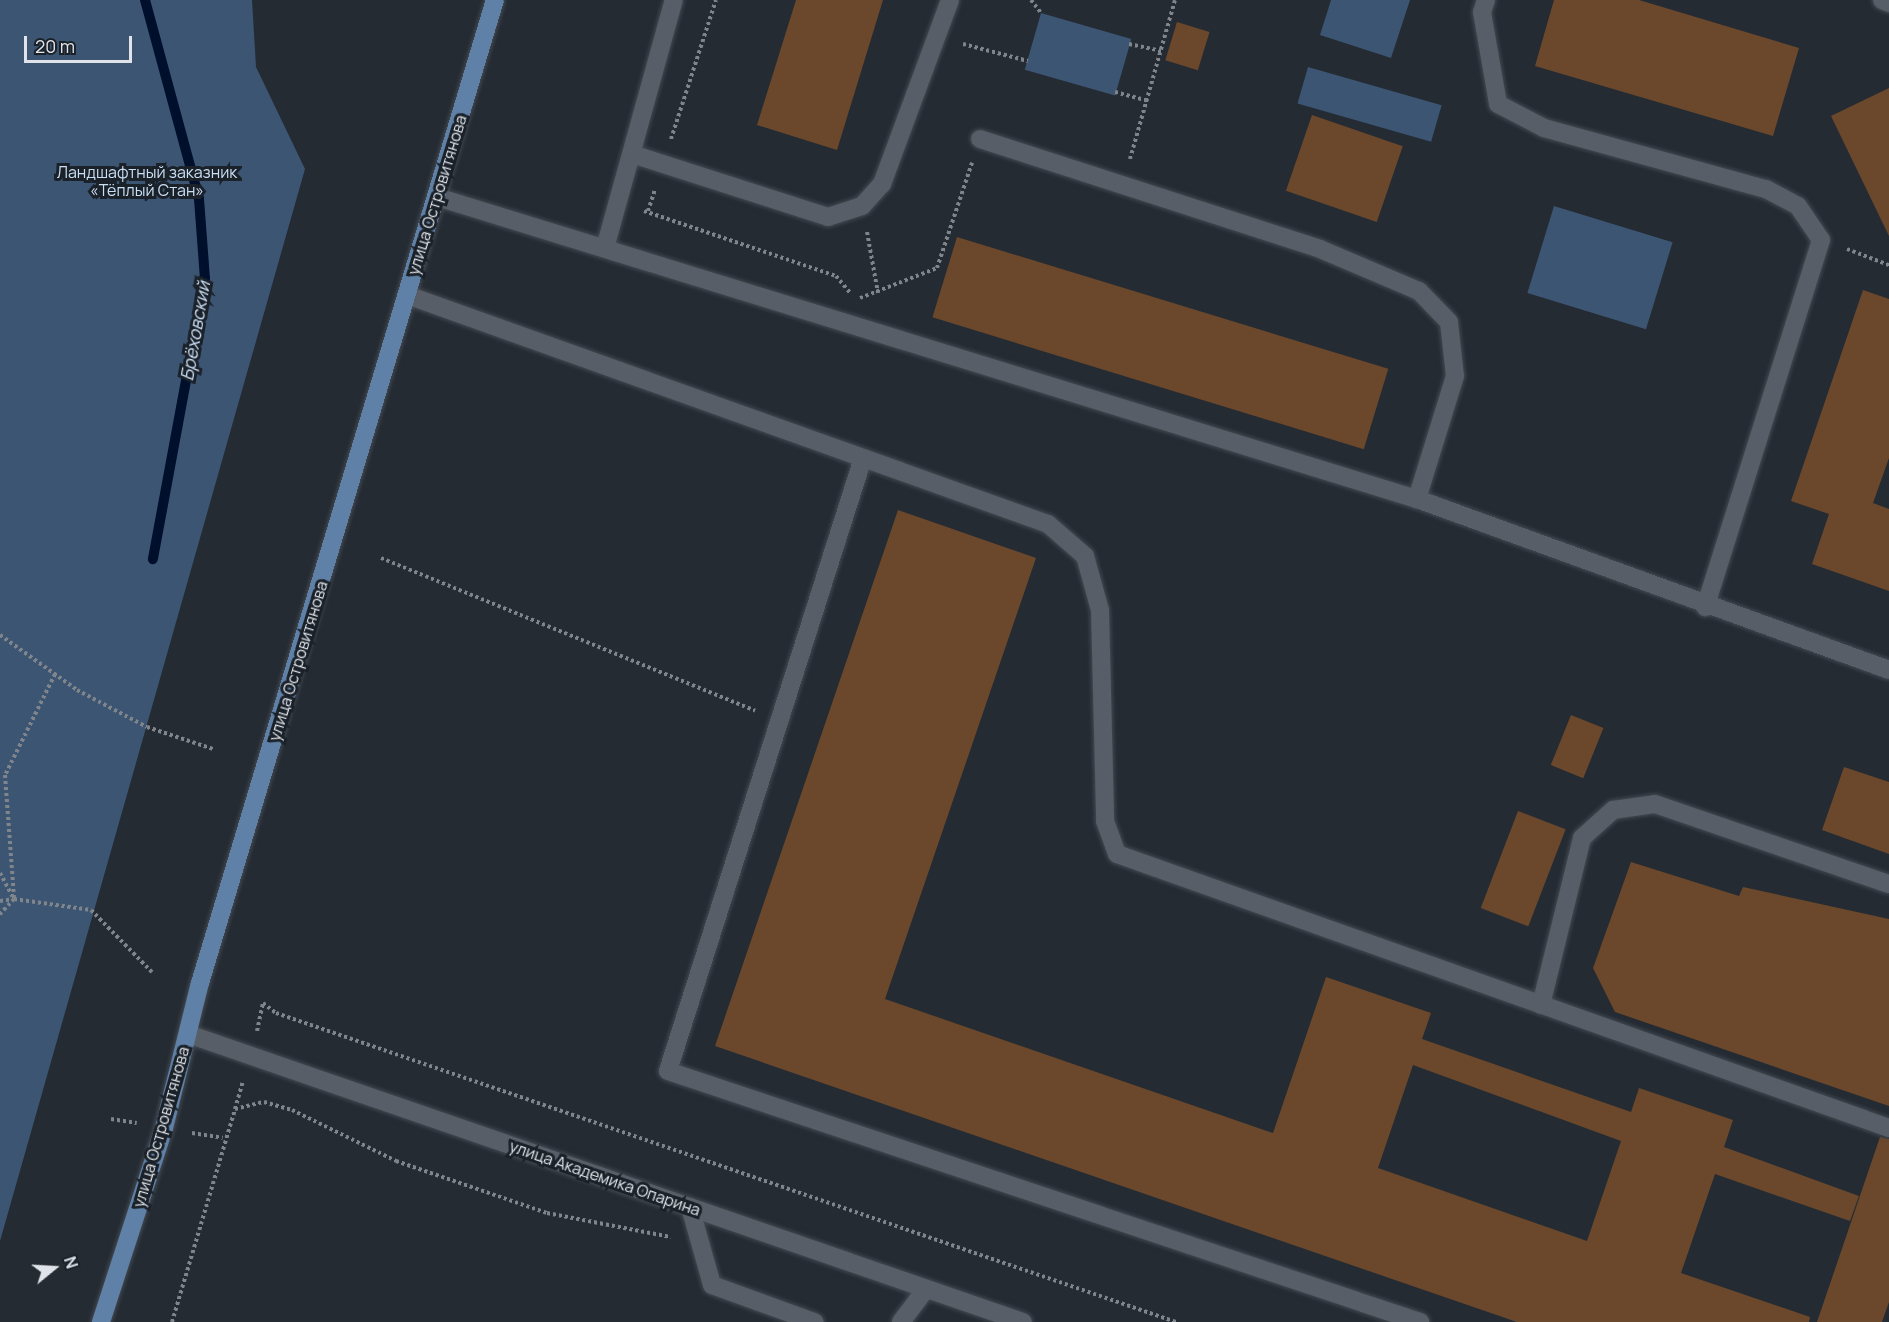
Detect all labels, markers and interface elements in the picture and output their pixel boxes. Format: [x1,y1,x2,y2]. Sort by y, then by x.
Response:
scale bar [27,24,135,62]
text: 20 m [35,34,75,58]
street label: улица Островитянова [404,113,470,277]
park label: Ландшафтный заказник «Тёплый Стан» [57,162,237,200]
water label: Брёховский [176,280,214,382]
street label: улица Островитянова [265,579,331,743]
street label: улица Островитянова [129,1044,193,1210]
street label: улица Академика Опарина [507,1136,703,1220]
north arrow [24,1238,84,1298]
text: N [59,1254,83,1271]

